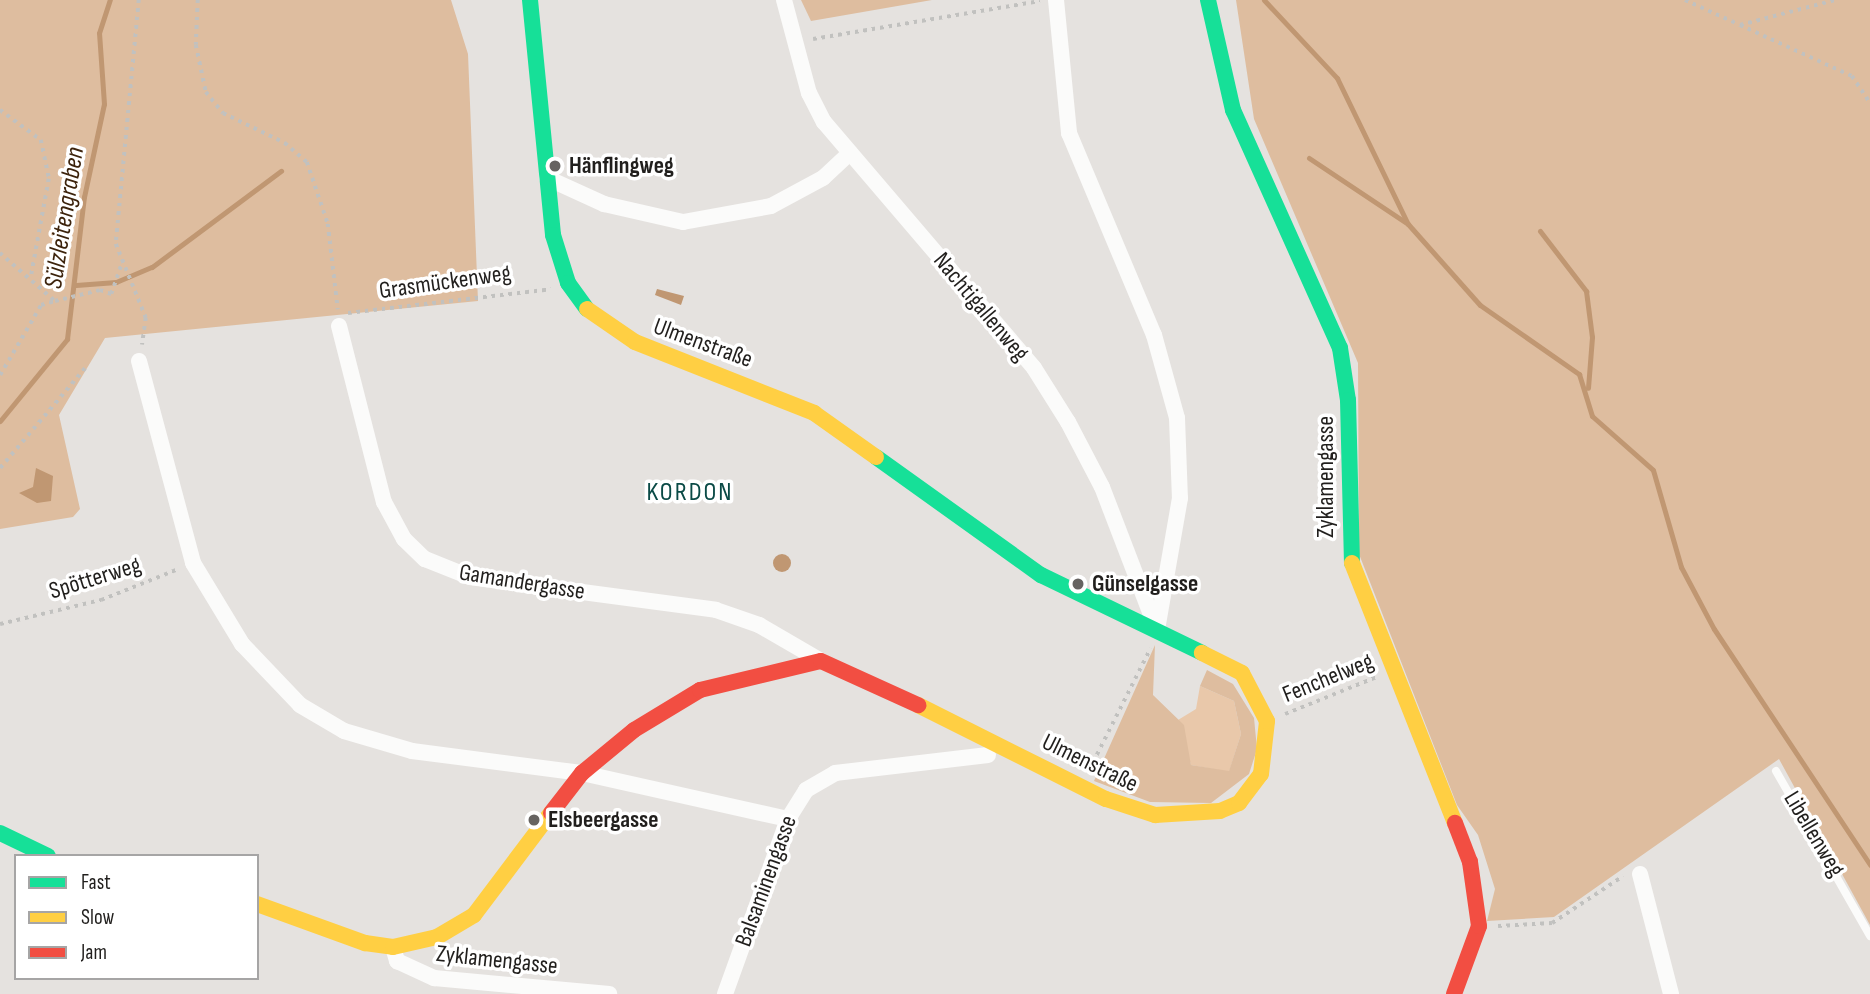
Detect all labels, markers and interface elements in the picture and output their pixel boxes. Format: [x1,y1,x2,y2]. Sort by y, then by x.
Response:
water label: Sülzleitengraben [38,145,92,291]
place label: Hänflingweg [569,152,674,180]
marker: Hänflingweg [547,158,563,174]
street label: Nachtigallenweg [927,247,1035,367]
street label: Grasmückenweg [377,259,513,305]
street label: Ulmenstraße [650,312,756,374]
street label: Zyklamengasse [1312,416,1340,538]
district label: KORDON [647,477,733,509]
street label: Spötterweg [46,550,144,606]
street label: Gamandergasse [457,558,587,606]
place label: Günselgasse [1092,570,1198,598]
marker: Günselgasse [1070,576,1086,592]
street label: Fenchelweg [1278,647,1378,709]
street label: Ulmenstraße [1037,727,1143,799]
street label: Libellenweg [1777,786,1851,882]
place label: Elsbeergasse [548,806,658,834]
marker: Elsbeergasse [526,812,542,828]
street label: Balsaminengasse [729,812,803,950]
legend [14,854,259,980]
text: Fast [81,870,111,895]
text: Slow [81,905,114,930]
street label: Zyklamengasse [435,939,559,981]
text: Jam [81,940,107,965]

